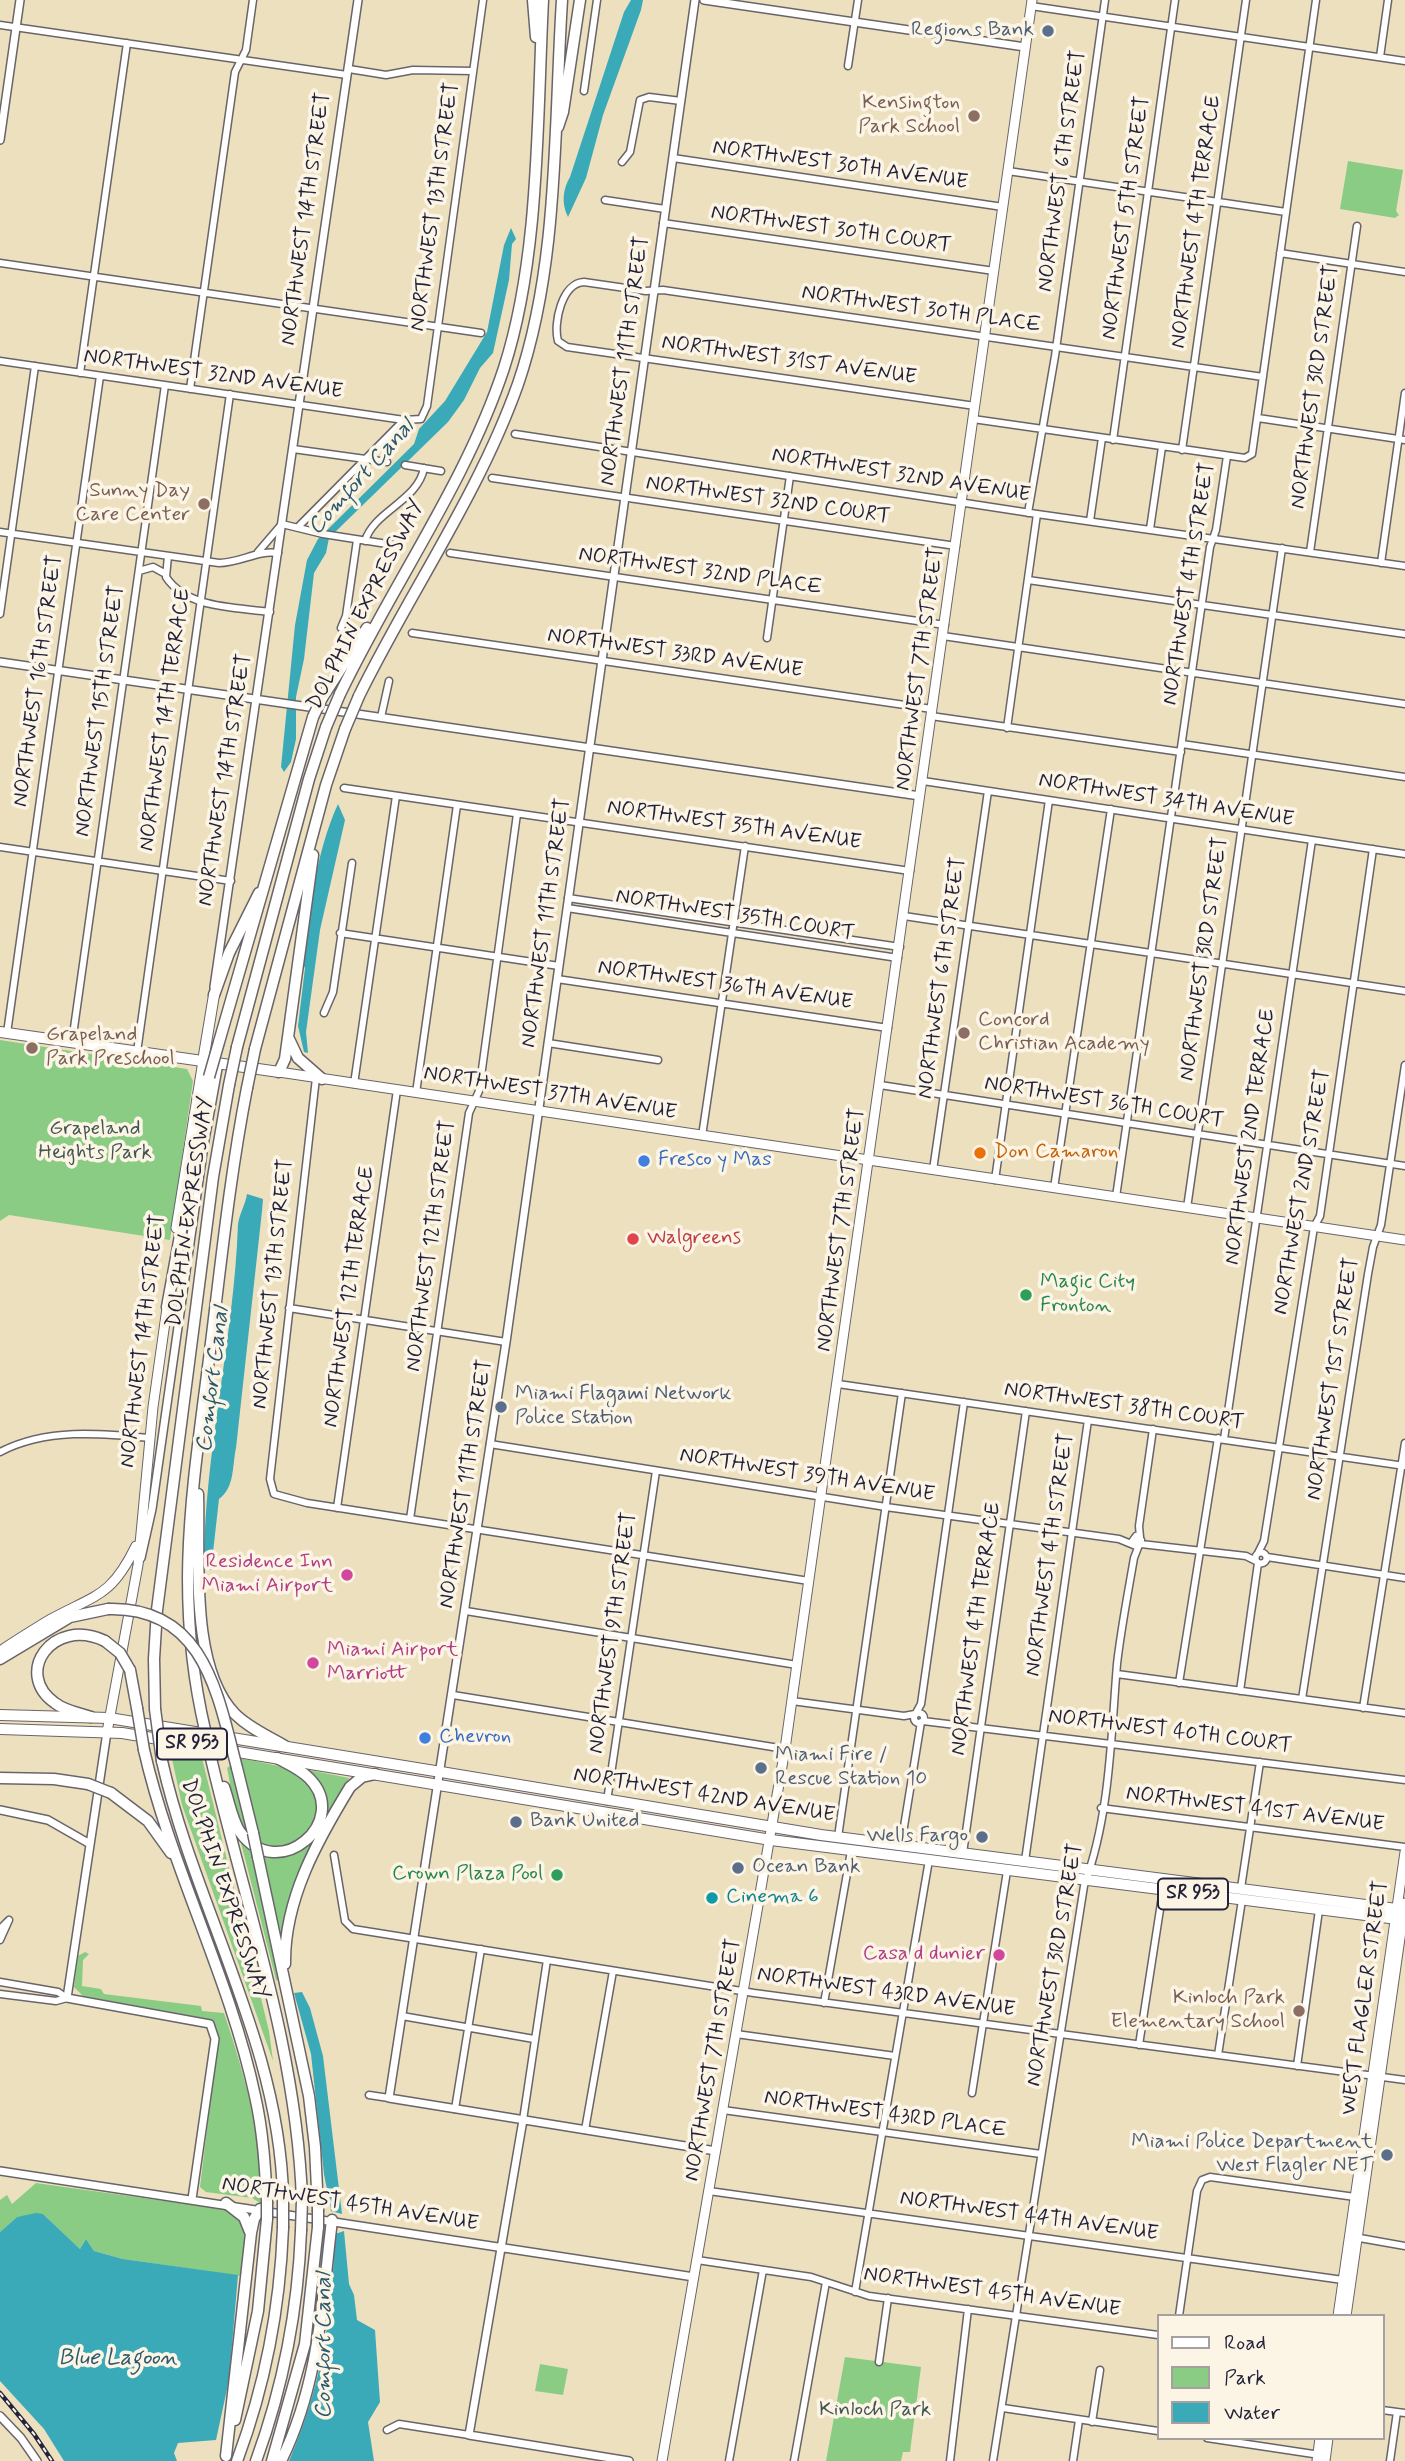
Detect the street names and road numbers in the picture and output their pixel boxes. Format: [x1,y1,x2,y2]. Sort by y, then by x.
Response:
street label: NORTHWEST 6TH STREET [1034,48,1092,294]
street label: NORTHWEST 13TH STREET [406,81,466,333]
street label: NORTHWEST 14TH STREET [277,91,337,347]
street label: NORTHWEST 4TH TERRACE [1167,94,1227,350]
street label: NORTHWEST 5TH STREET [1097,95,1157,341]
street label: NORTHWEST 30TH AVENUE [711,136,969,196]
street label: NORTHWEST 30TH COURT [709,201,953,259]
street label: NORTHWEST 11TH STREET [596,235,656,487]
street label: NORTHWEST 3RD STREET [1286,263,1346,511]
street label: NORTHWEST 30TH PLACE [800,281,1042,339]
street label: NORTHWEST 31ST AVENUE [660,331,918,391]
street label: NORTHWEST 32ND AVENUE [82,344,344,406]
street label: NORTHWEST 32ND AVENUE [770,443,1032,509]
street label: NORTHWEST 4TH STREET [1158,461,1222,707]
street label: NORTHWEST 32ND COURT [644,471,892,531]
street label: DOLPHIN EXPRESSWAY [303,496,431,714]
street label: NORTHWEST 32ND PLACE [577,542,823,602]
street label: NORTHWEST 7TH STREET [891,545,951,793]
street label: NORTHWEST 16TH STREET [9,553,69,809]
street label: NORTHWEST 15TH STREET [71,584,131,838]
street label: NORTHWEST 14TH TERRACE [135,587,197,853]
street label: NORTHWEST 33RD AVENUE [546,624,804,684]
street label: NORTHWEST 14TH STREET [194,652,258,908]
street label: NORTHWEST 34TH AVENUE [1037,768,1295,834]
street label: NORTHWEST 35TH AVENUE [605,796,863,856]
street label: NORTHWEST 11TH STREET [517,797,577,1049]
street label: NORTHWEST 3RD STREET [1175,835,1235,1083]
street label: NORTHWEST 6TH STREET [914,855,972,1101]
street label: NORTHWEST 35TH COURT [614,885,856,947]
street label: NORTHWEST 36TH AVENUE [596,956,854,1016]
street label: NORTHWEST 2ND TERRACE [1221,1007,1281,1267]
street label: NORTHWEST 37TH AVENUE [422,1062,678,1126]
street label: NORTHWEST 2ND STREET [1269,1067,1337,1317]
street label: NORTHWEST 36TH COURT [982,1072,1226,1134]
street label: DOLPHIN EXPRESSWAY [162,1095,220,1329]
street label: NORTHWEST 7TH STREET [812,1106,872,1354]
street label: NORTHWEST 12TH STREET [402,1119,462,1373]
street label: NORTHWEST 13TH STREET [248,1158,300,1410]
street label: NORTHWEST 12TH TERRACE [319,1165,381,1429]
street label: NORTHWEST 14TH STREET [116,1213,172,1469]
street label: NORTHWEST 1ST STREET [1302,1256,1366,1502]
street label: NORTHWEST 11TH STREET [435,1358,499,1610]
street label: NORTHWEST 38TH COURT [1002,1378,1246,1436]
street label: NORTHWEST 4TH STREET [1021,1432,1081,1678]
street label: NORTHWEST 39TH AVENUE [678,1443,936,1509]
street label: NORTHWEST 4TH TERRACE [947,1501,1007,1757]
street label: NORTHWEST 9TH STREET [585,1511,643,1755]
street label: NORTHWEST 40TH COURT [1047,1705,1293,1759]
road number: SR 953 [157,1728,227,1760]
street label: NORTHWEST 42ND AVENUE [572,1763,836,1829]
street label: DOLPHIN EXPRESSWAY [174,1776,274,2004]
street label: NORTHWEST 41ST AVENUE [1124,1782,1386,1838]
street label: NORTHWEST 3RD STREET [1022,1842,1090,2088]
road number: SR 953 [1158,1878,1228,1910]
street label: WEST FLAGLER STREET [1337,1879,1395,2117]
street label: NORTHWEST 7TH STREET [680,1937,748,2183]
street label: NORTHWEST 43RD AVENUE [755,1962,1017,2024]
street label: NORTHWEST 43RD PLACE [762,2086,1008,2144]
street label: NORTHWEST 45TH AVENUE [220,2172,480,2238]
street label: NORTHWEST 44TH AVENUE [898,2186,1160,2248]
street label: NORTHWEST 45TH AVENUE [862,2262,1122,2324]

